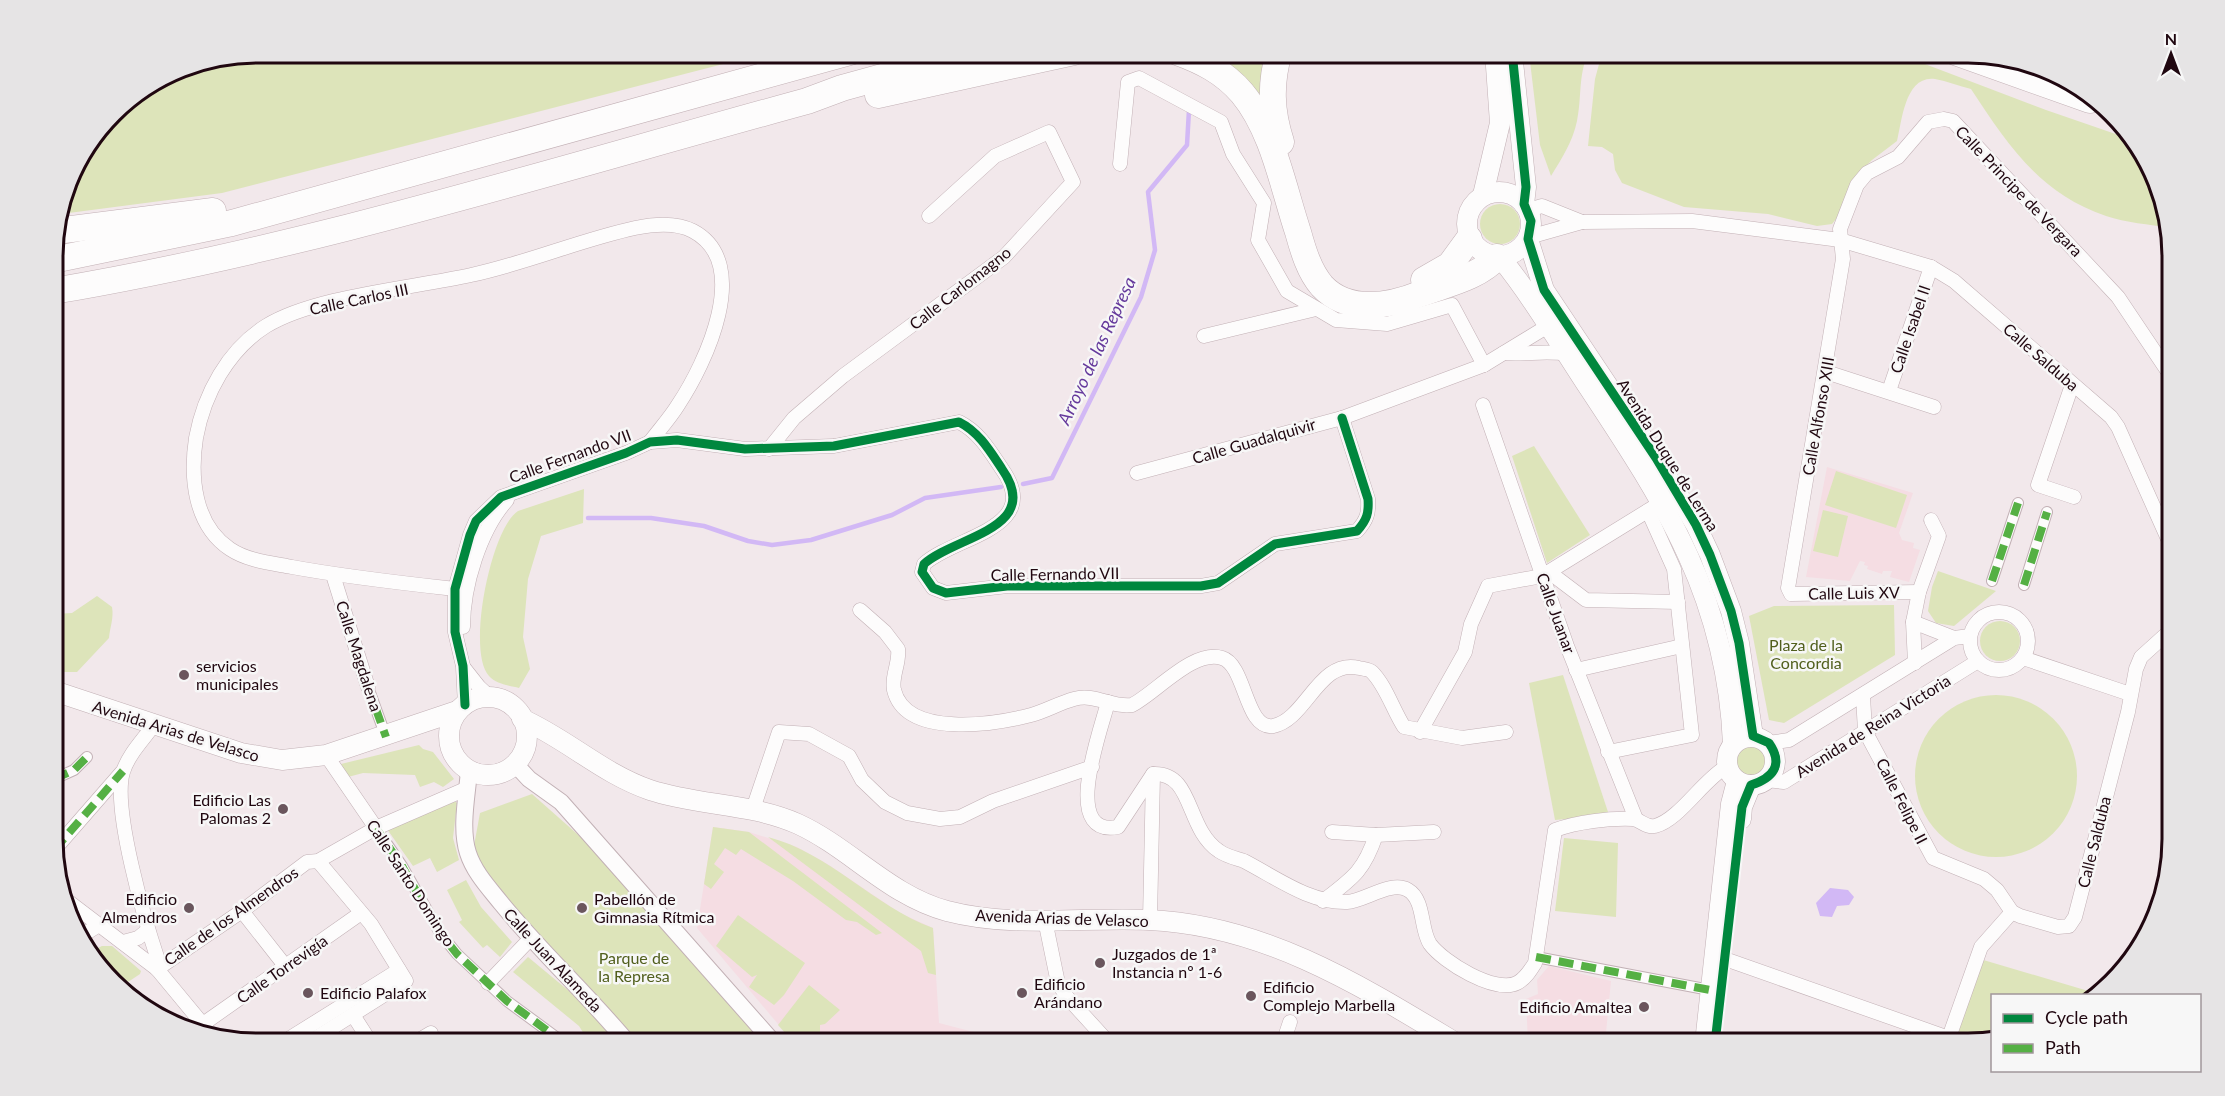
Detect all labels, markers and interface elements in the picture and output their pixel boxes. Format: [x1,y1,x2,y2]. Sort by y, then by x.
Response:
north arrow [2141,24,2201,84]
text: N [2165,29,2177,48]
street label: Calle Principe de Vergara [1952,121,2087,260]
street label: Calle Carlomagno [905,242,1014,333]
water label: Arroyo de las Represa [1052,273,1140,429]
street label: Calle Carlos III [308,279,410,318]
street label: Calle Isabel II [1886,282,1934,375]
street label: Calle Salduba [2000,319,2083,395]
street label: Calle Alfonso XIII [1798,355,1837,477]
street label: Avenida Duque de Lerma [1614,375,1723,535]
street label: Calle Guadalquivir [1190,414,1318,467]
street label: Calle Fernando VII [506,425,633,486]
street label: Calle Fernando VII [991,563,1119,584]
street label: Calle Juanar [1533,570,1580,656]
street label: Calle Luis XV [1808,582,1900,603]
street label: Calle Magdalena [333,598,386,714]
park label: Plaza de la Concordia [1769,635,1843,672]
place label: servicios municipales [196,656,278,693]
marker: servicios municipales [177,668,191,682]
street label: Avenida de Reina Victoria [1792,670,1954,781]
street label: Avenida Arias de Velasco [90,696,262,765]
street label: Calle Felipe II [1873,755,1932,847]
place label: Edificio Las Palomas 2 [192,790,271,827]
street label: Calle Salduba [2073,794,2114,890]
marker: Edificio Las Palomas 2 [276,802,290,816]
street label: Calle Santo Domingo [363,816,459,950]
street label: Calle de los Almendros [160,862,301,969]
place label: Edificio Almendros [101,889,177,926]
place label: Pabellón de Gimnasia Rítmica [594,889,714,926]
marker: Edificio Almendros [182,901,196,915]
marker: Pabellón de Gimnasia Rítmica [575,901,589,915]
street label: Calle Juan Alameda [500,904,606,1016]
street label: Avenida Arias de Velasco [975,905,1149,930]
street label: Calle Torrevigía [233,930,331,1007]
place label: Juzgados de 1ª Instancia nº 1-6 [1112,944,1222,981]
park label: Parque de la Represa [598,948,670,985]
marker: Juzgados de 1ª Instancia nº 1-6 [1093,956,1107,970]
place label: Edificio Arándano [1034,974,1102,1011]
place label: Edificio Complejo Marbella [1263,977,1395,1014]
place label: Edificio Palafox [320,983,426,1002]
marker: Edificio Palafox [301,986,315,1000]
marker: Edificio Arándano [1015,986,1029,1000]
marker: Edificio Complejo Marbella [1244,989,1258,1003]
legend [1991,994,2201,1072]
place label: Edificio Amaltea [1519,997,1632,1016]
marker: Edificio Amaltea [1637,1000,1651,1014]
text: Cycle path [2045,1006,2128,1028]
text: Path [2045,1036,2081,1058]

